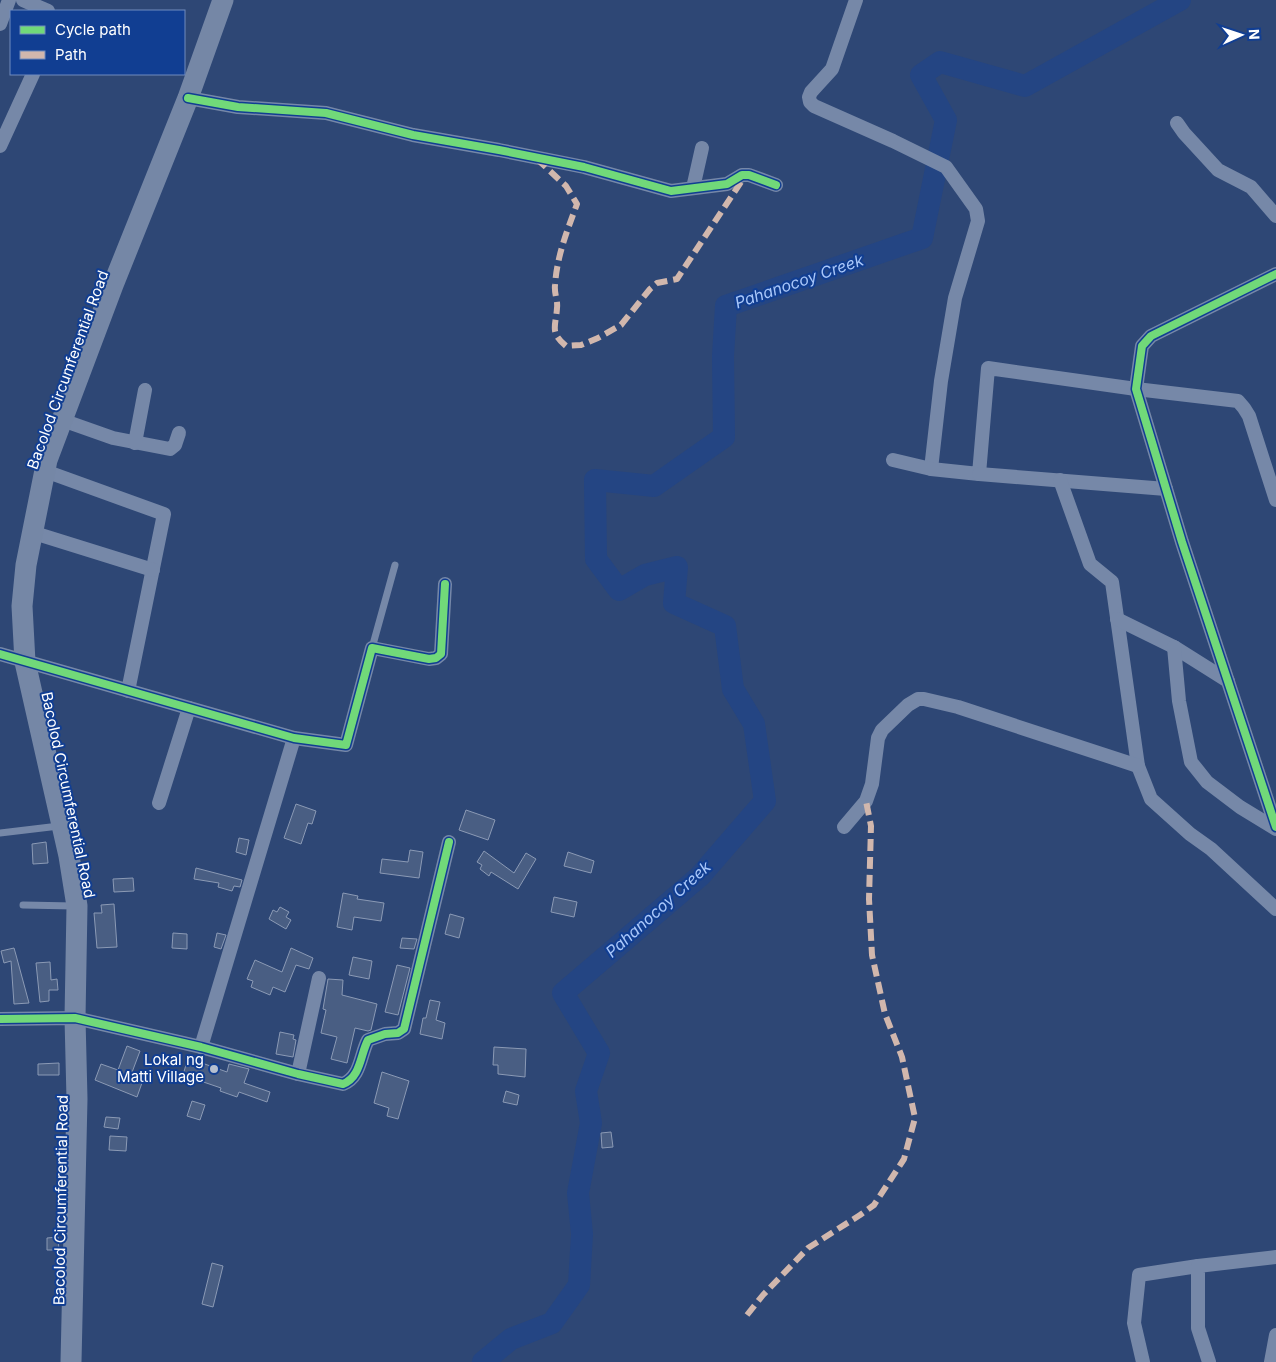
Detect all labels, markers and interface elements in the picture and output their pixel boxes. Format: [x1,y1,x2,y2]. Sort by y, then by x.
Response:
legend [10,10,185,75]
north arrow [1216,10,1266,60]
text: Cycle path [55,20,131,39]
text: N [1246,29,1263,40]
text: Path [55,45,87,64]
water label: Pahanocoy Creek [732,250,866,312]
street label: Bacolod Circumferential Road [23,268,112,472]
street label: Bacolod Circumferential Road [37,690,100,900]
water label: Pahanocoy Creek [601,856,715,962]
place label: Lokal ng Matti Village [117,1050,204,1086]
marker: Lokal ng Matti Village [208,1063,220,1075]
street label: Bacolod Circumferential Road [49,1095,72,1305]

